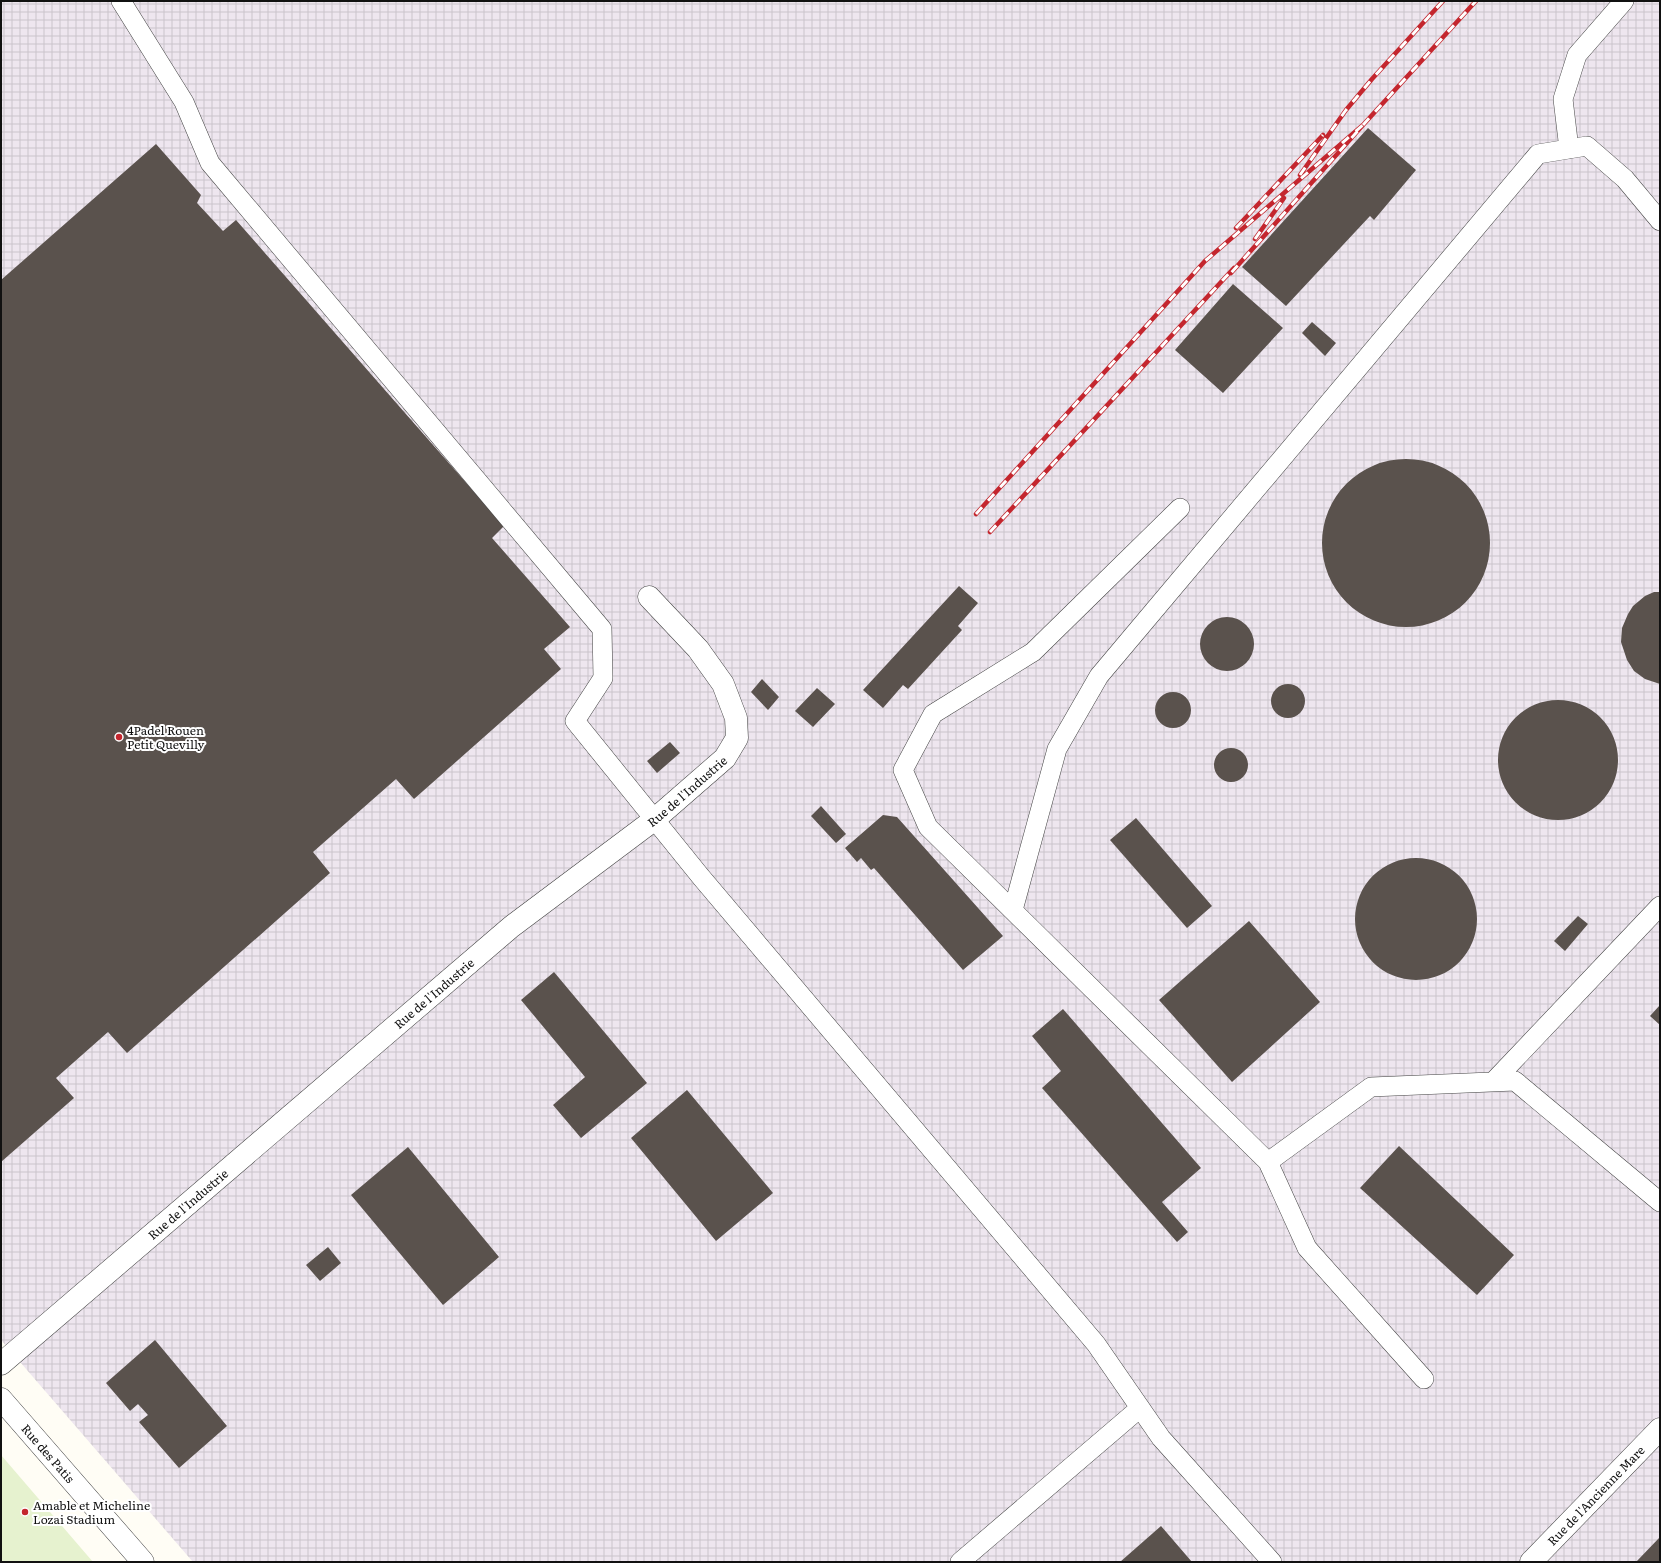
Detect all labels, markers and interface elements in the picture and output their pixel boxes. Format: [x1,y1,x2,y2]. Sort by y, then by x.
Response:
place label: 4Padel Rouen Petit Quevilly [127,721,205,753]
marker: 4Padel Rouen Petit Quevilly [114,732,124,742]
street label: Rue de l'Industrie [643,751,731,831]
street label: Rue de l'Industrie [390,954,478,1033]
street label: Rue de l'Industrie [144,1164,232,1243]
street label: Rue des Patis [17,1420,79,1487]
street label: Rue de l'Ancienne Mare [1543,1441,1648,1549]
place label: Amable et Micheline Lozai Stadium [33,1496,150,1528]
marker: Amable et Micheline Lozai Stadium [20,1507,30,1517]

